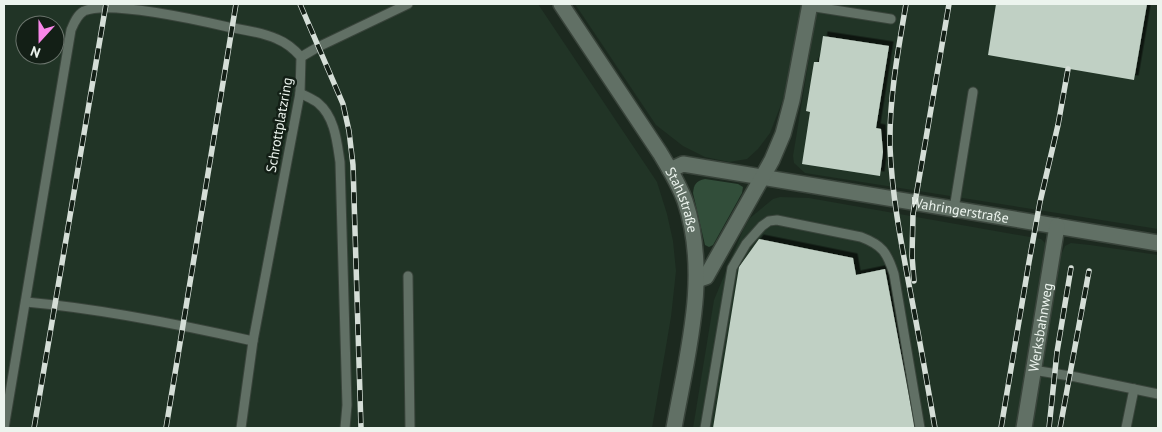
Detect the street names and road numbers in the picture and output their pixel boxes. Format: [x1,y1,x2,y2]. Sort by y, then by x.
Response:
street label: Schrottplatzring [262,76,296,174]
street label: Stahlstraße [661,164,702,234]
street label: Wahringerstraße [910,193,1010,227]
street label: Werksbahnweg [1024,281,1057,373]

